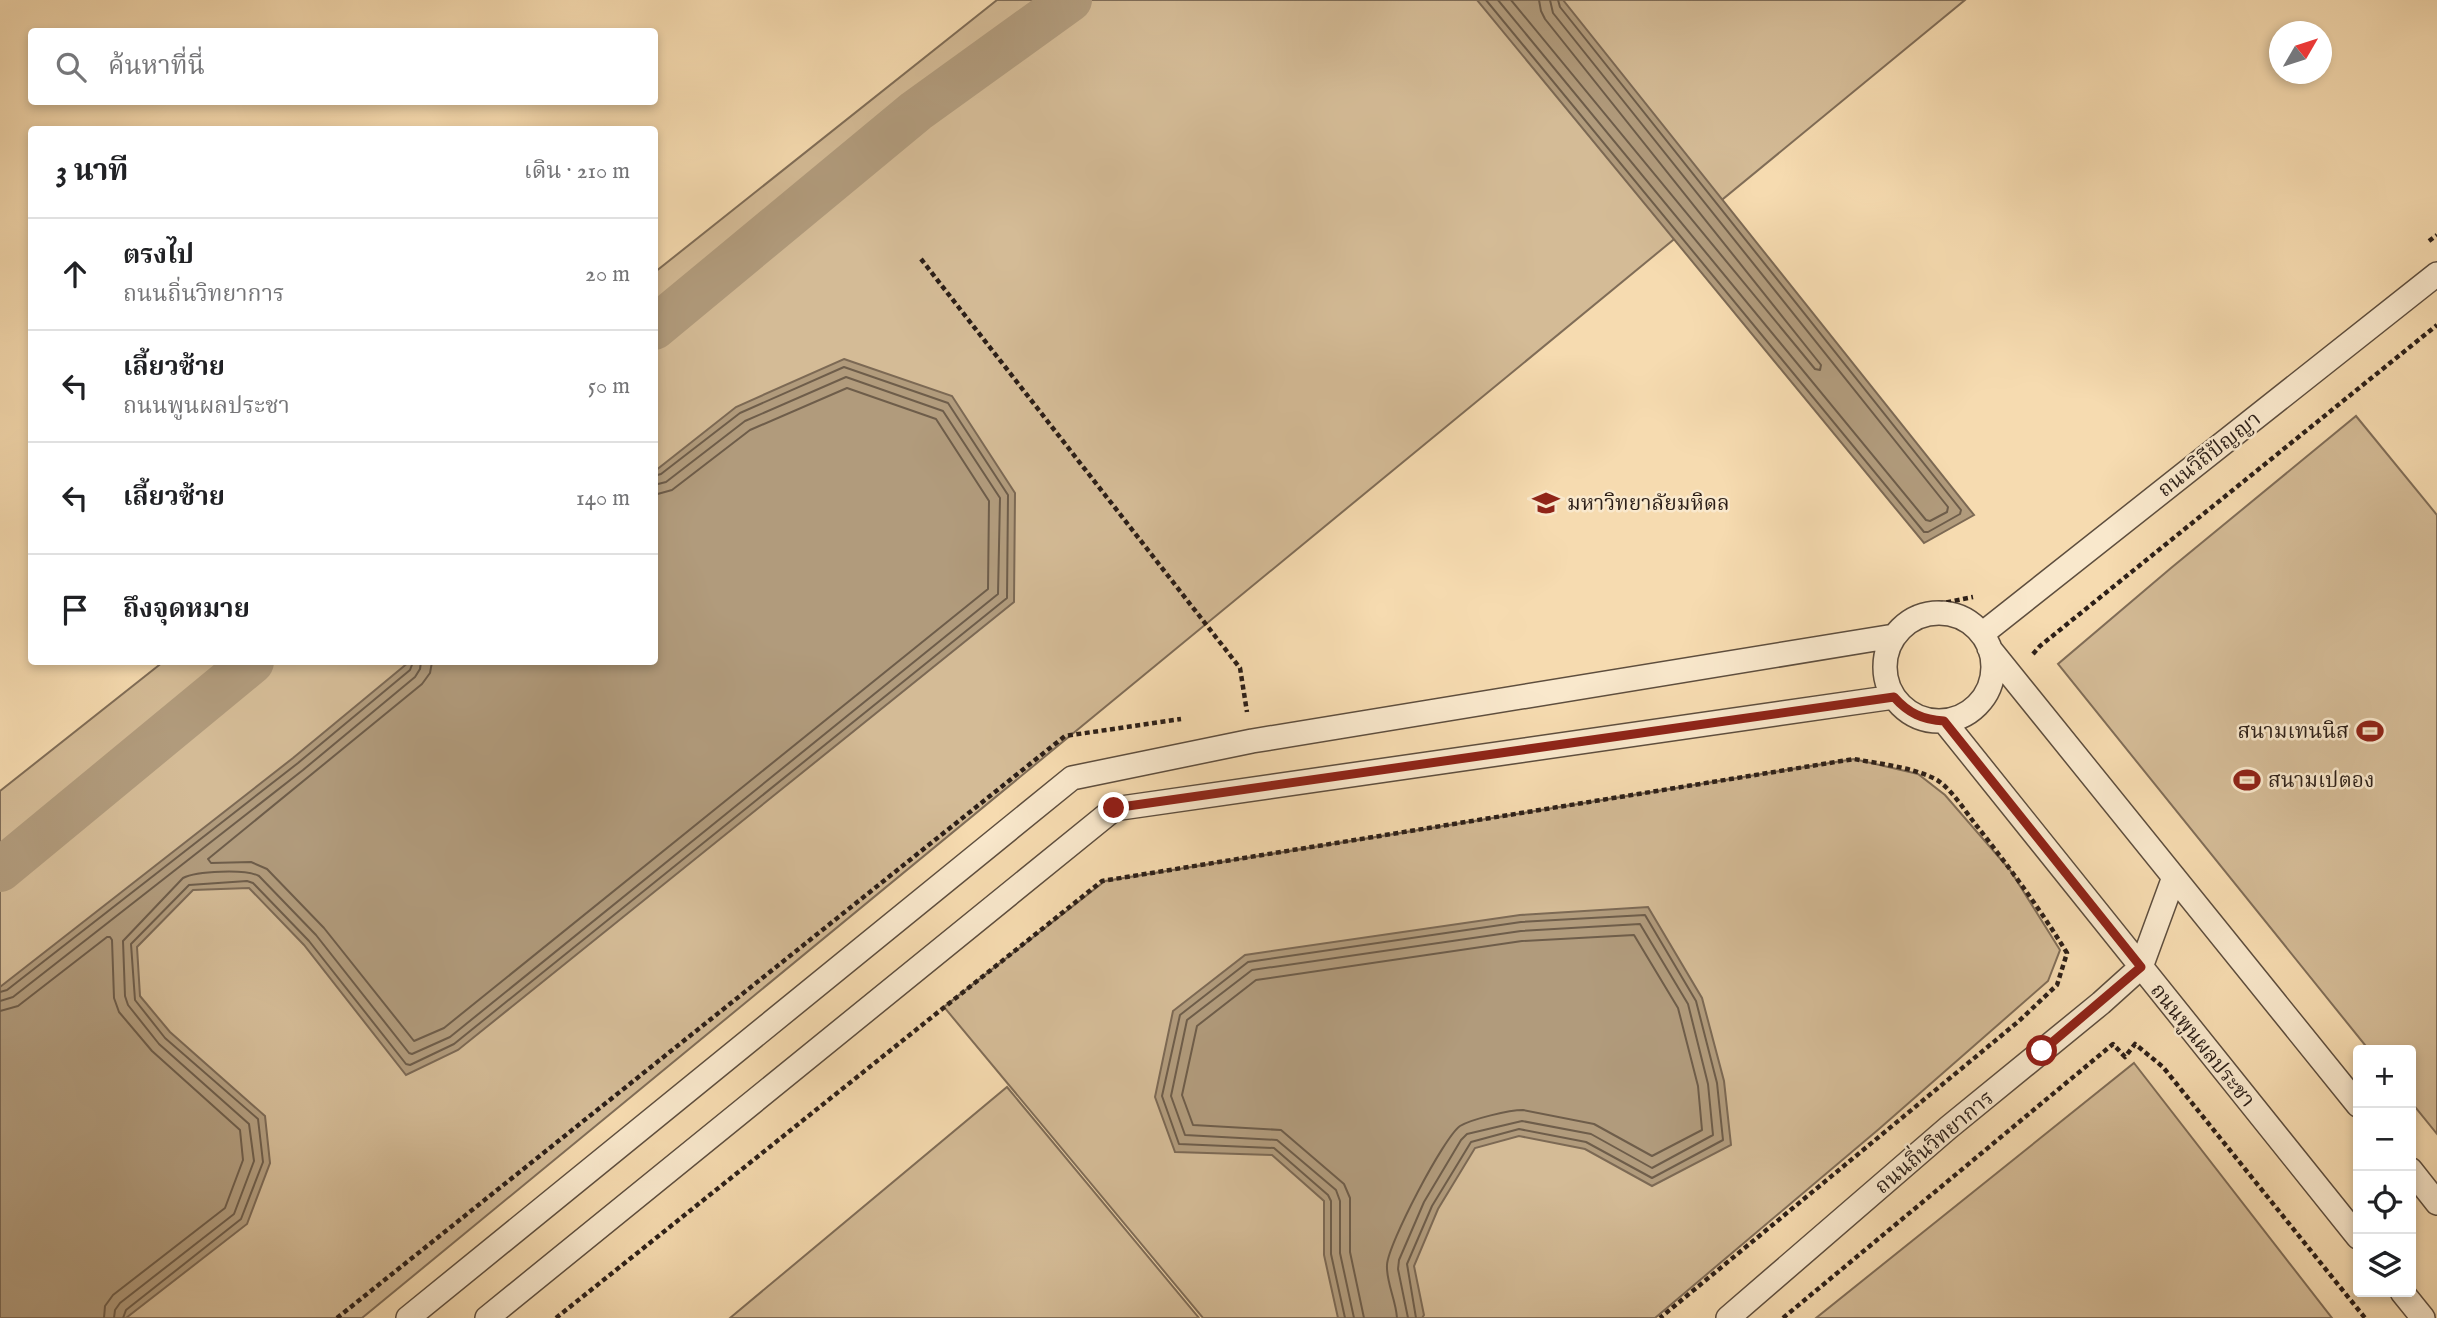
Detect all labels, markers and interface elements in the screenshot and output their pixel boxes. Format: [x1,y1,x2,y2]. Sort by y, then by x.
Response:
north arrow [2269,21,2332,84]
search box [28,28,658,105]
icon: search [52,48,90,86]
text: ค้นหาที่นี่ [108,50,205,83]
text: 3 นาที [56,153,129,191]
text: เดิน · 210 m [524,157,630,186]
text: ตรงไป [123,239,194,272]
icon: ahead [56,255,94,293]
text: 20 m [585,260,630,289]
text: ถนนถิ่นวิทยาการ [123,280,284,309]
text: เลี้ยวซ้าย [123,351,225,384]
icon: left [56,367,94,405]
text: 50 m [588,372,630,401]
text: ถนนพูนผลประชา [123,392,290,421]
street label: ถนนวิถีปัญญา [2153,406,2267,504]
icon: left [56,479,94,517]
text: เลี้ยวซ้าย [123,481,225,514]
text: 140 m [576,484,630,513]
school or university icon: มหาวิทยาลัยมหิดล [1531,488,1561,518]
place label: มหาวิทยาลัยมหิดล [1567,491,1730,518]
icon: arrive [56,591,94,629]
text: ถึงจุดหมาย [123,593,250,626]
sports icon: สนามเทนนิส [2355,716,2385,746]
place label: สนามเทนนิส [2238,719,2349,746]
sports icon: สนามเปตอง [2232,765,2262,795]
place label: สนามเปตอง [2268,768,2375,795]
route end [1098,792,1129,823]
street label: ถนนพูนผลประชา [2143,978,2260,1114]
route start [2026,1035,2057,1066]
map controls [2353,1045,2416,1297]
button: + [2353,1045,2416,1108]
street label: ถนนถิ่นวิทยาการ [1868,1083,2000,1201]
button: − [2353,1108,2416,1171]
button: locate [2353,1171,2416,1234]
button: layers [2353,1234,2416,1297]

